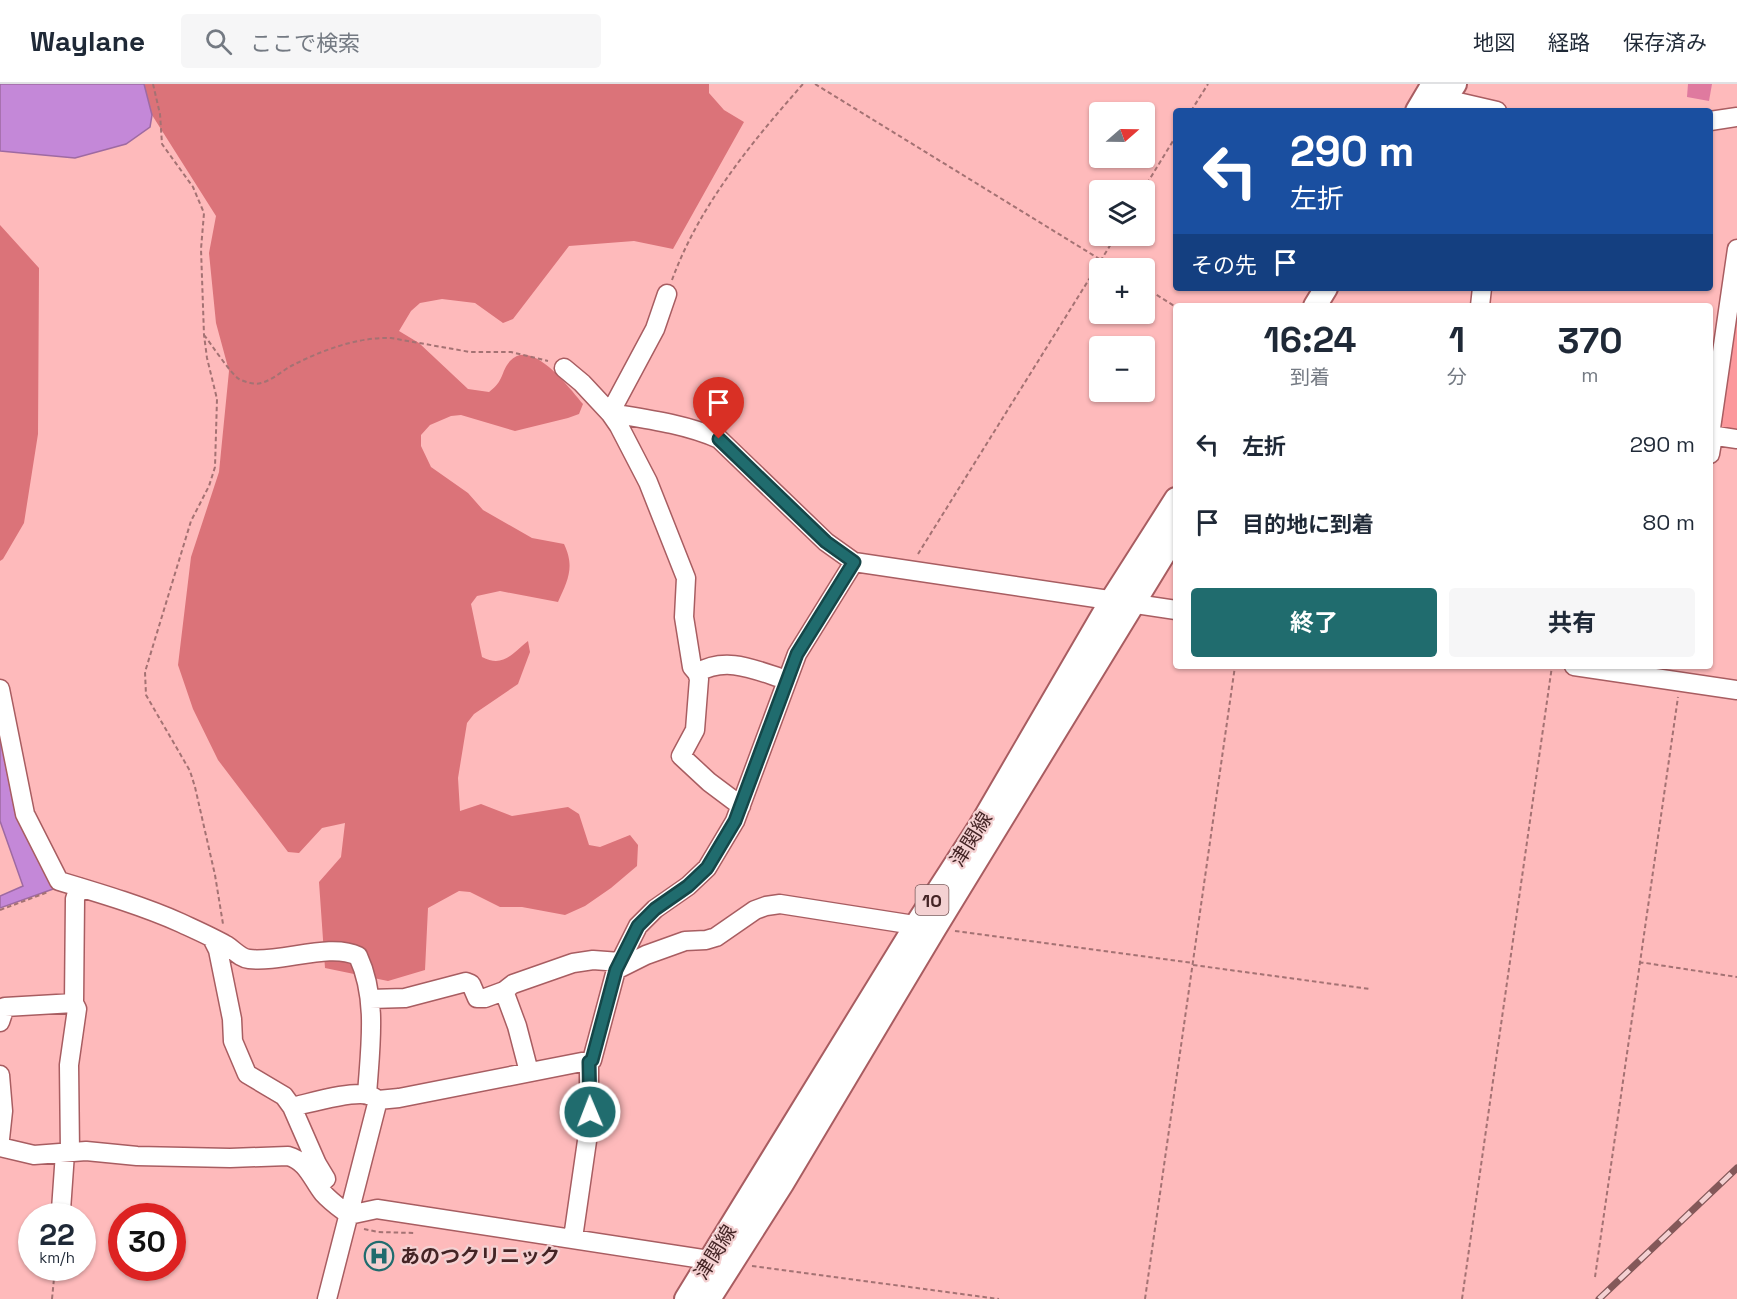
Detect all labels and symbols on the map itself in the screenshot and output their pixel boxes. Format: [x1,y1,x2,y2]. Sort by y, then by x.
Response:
north arrow [1089,102,1155,168]
pin [693,377,744,439]
street label: 津関線 [944,807,998,871]
road number: 10 [916,885,948,915]
position arrow [558,1080,622,1144]
speed limit sign: 30 [108,1203,186,1281]
street label: 津関線 [688,1220,742,1284]
hospital icon: あのつクリニック [363,1240,395,1272]
place label: あのつクリニック [400,1243,560,1269]

